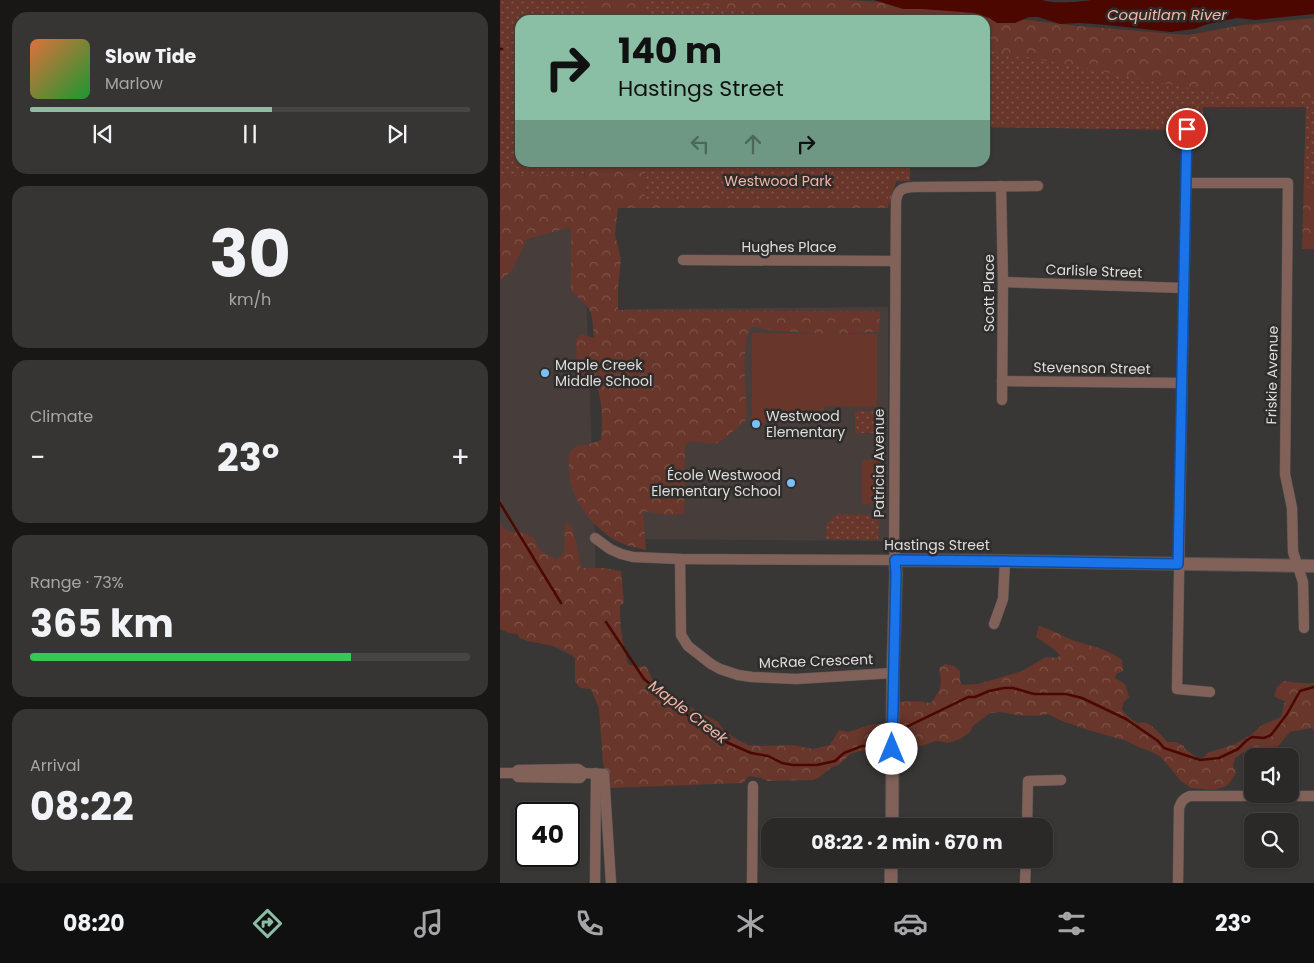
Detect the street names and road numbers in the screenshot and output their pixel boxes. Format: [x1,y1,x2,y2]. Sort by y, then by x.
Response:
street label: Hughes Place [742,237,837,257]
street label: Scott Place [979,254,999,332]
street label: Carlisle Street [1045,259,1143,283]
street label: Friskie Avenue [1261,325,1283,425]
street label: Stevenson Street [1033,357,1151,379]
street label: Patricia Avenue [869,408,889,518]
street label: Hastings Street [884,535,990,555]
street label: McRae Crescent [759,649,873,673]

